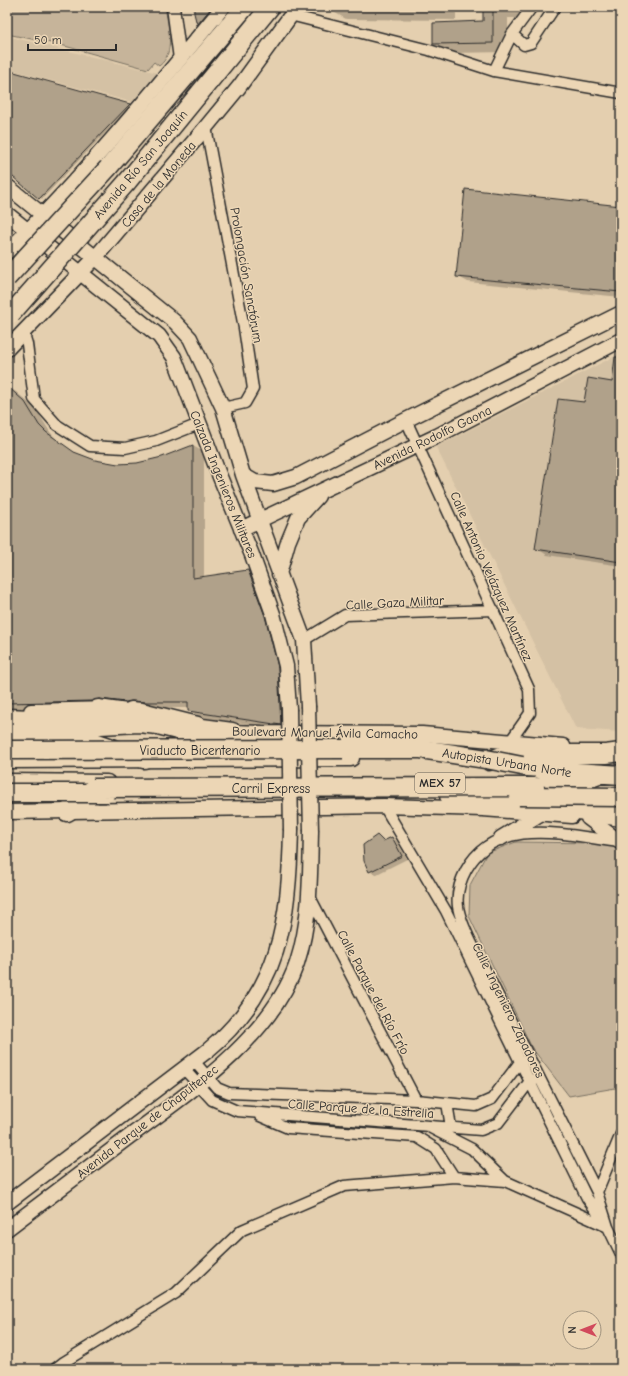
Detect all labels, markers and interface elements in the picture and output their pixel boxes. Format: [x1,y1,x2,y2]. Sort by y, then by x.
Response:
scale bar [28,26,116,52]
text: 50 m [34,33,62,47]
street label: Avenida Río San Joaquín [90,107,190,222]
street label: Casa de la Moneda [118,138,199,230]
street label: Prolongación Sanctórum [227,206,266,344]
street label: Avenida Rodolfo Gaona [371,402,494,473]
street label: Calzada Ingenieros Militares [187,408,260,560]
street label: Calle Antonio Velázquez Martínez [447,489,536,664]
street label: Calle Gaza Militar [345,592,445,613]
street label: Boulevard Manuel Ávila Camacho [232,722,418,742]
street label: Viaducto Bicentenario [140,743,260,758]
street label: Autopista Urbana Norte [441,745,573,780]
road number: MEX 57 [415,773,465,793]
street label: Carril Express [232,781,310,796]
street label: Calle Parque del Río Frío [334,927,413,1057]
street label: Calle Ingeniero Zapadores [469,940,548,1080]
street label: Avenida Parque de Chapultepec [74,1062,221,1181]
street label: Calle Parque de la Estrella [287,1096,434,1121]
north arrow [562,1310,602,1350]
text: N [566,1326,579,1334]

